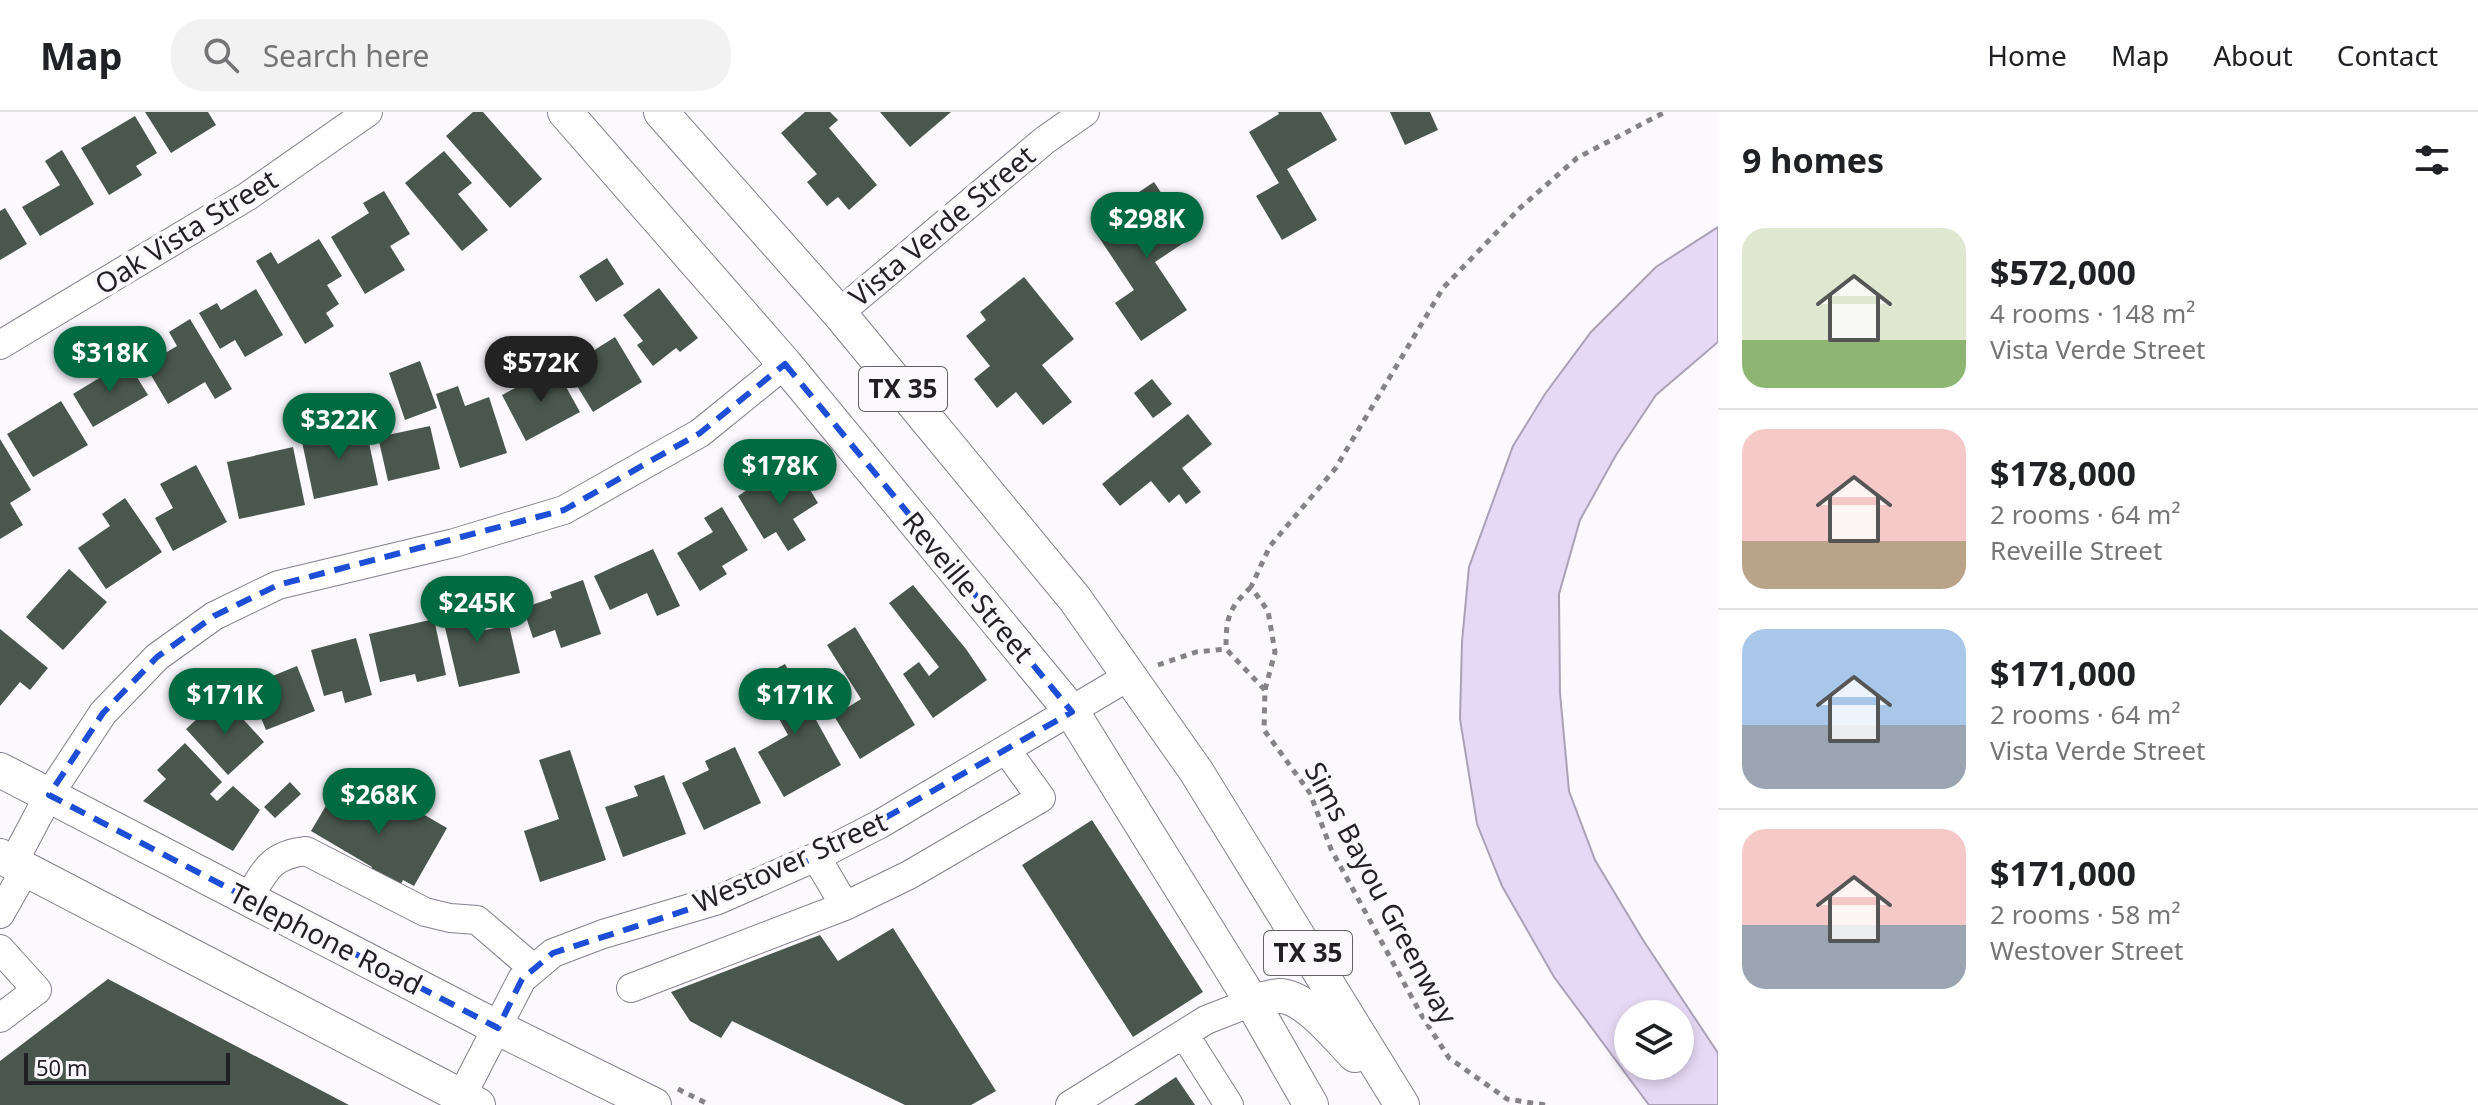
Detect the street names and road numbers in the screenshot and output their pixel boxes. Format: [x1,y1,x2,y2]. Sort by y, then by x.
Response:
street label: Vista Verde Street [840,136,1042,314]
street label: Oak Vista Street [87,160,284,303]
road number: TX 35 [859,367,947,411]
street label: Reveille Street [895,503,1043,670]
street label: Sims Bayou Greenway [1297,755,1467,1031]
street label: Westover Street [687,801,892,921]
street label: Telephone Road [224,873,429,1003]
road number: TX 35 [1264,931,1352,975]

